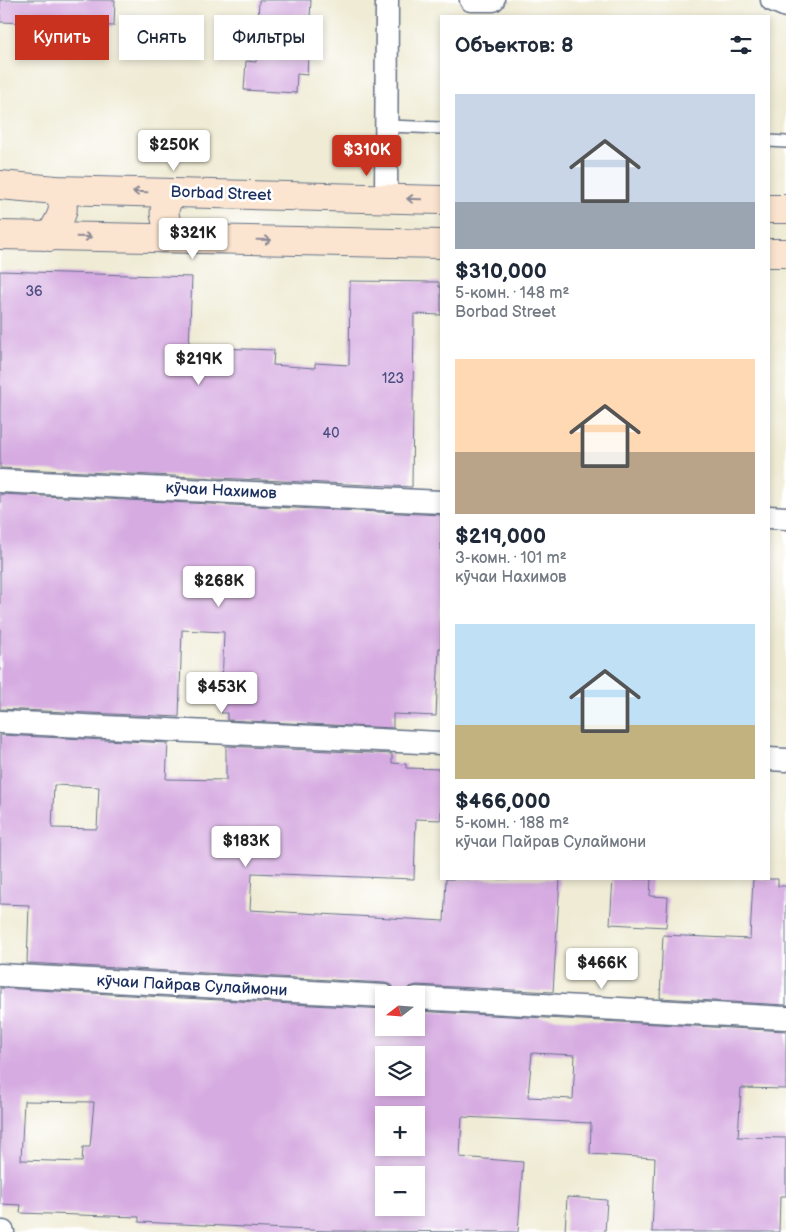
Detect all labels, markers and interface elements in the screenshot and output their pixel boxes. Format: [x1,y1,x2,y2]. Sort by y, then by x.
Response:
chip: Купить [15,15,109,60]
chip: Снять [119,15,204,60]
chip: Фильтры [214,15,323,60]
icon: filters [727,31,755,59]
text: Объектов: 8 [455,33,574,58]
icon: home [560,126,650,216]
pin: $250K [139,130,209,172]
pin: $310K [332,134,402,177]
text: $250K [149,136,199,155]
text: $310K [343,141,391,160]
street label: Borbad Street [170,183,272,205]
one-way arrow [132,187,148,197]
one-way arrow [406,194,422,204]
pin: $321K [158,218,228,260]
text: $321K [170,224,216,243]
one-way arrow [75,232,91,242]
one-way arrow [255,235,271,245]
text: $310,000 [455,259,547,284]
house number: 36 [25,283,43,300]
text: 5-комн. · 148 m² [455,284,570,303]
text: Borbad Street [455,303,556,322]
pin: $219K [164,344,234,386]
text: $219K [176,350,222,369]
house number: 123 [382,370,404,387]
icon: home [560,391,650,481]
house number: 40 [323,425,339,442]
street label: кӯчаи Нахимов [165,479,278,503]
text: $219,000 [455,524,546,549]
text: 3-комн. · 101 m² [455,549,567,568]
pin: $268K [184,566,254,608]
text: кӯчаи Нахимов [455,568,566,587]
text: $268K [194,572,244,591]
icon: home [560,656,650,746]
pin: $453K [187,672,257,714]
text: $453K [197,678,247,697]
text: $466,000 [455,789,551,814]
text: 5-комн. · 188 m² [455,814,569,833]
pin: $183K [211,826,281,868]
text: $183K [222,832,270,851]
text: кӯчаи Пайрав Сулаймони [455,833,646,852]
pin: $466K [567,948,637,990]
text: $466K [577,954,627,973]
street label: кӯчаи Пайрав Сулаймони [96,972,288,1000]
north arrow [375,986,425,1036]
map controls [375,986,425,1216]
button: layers [375,1046,425,1096]
button: + [375,1106,425,1156]
button: − [375,1166,425,1216]

